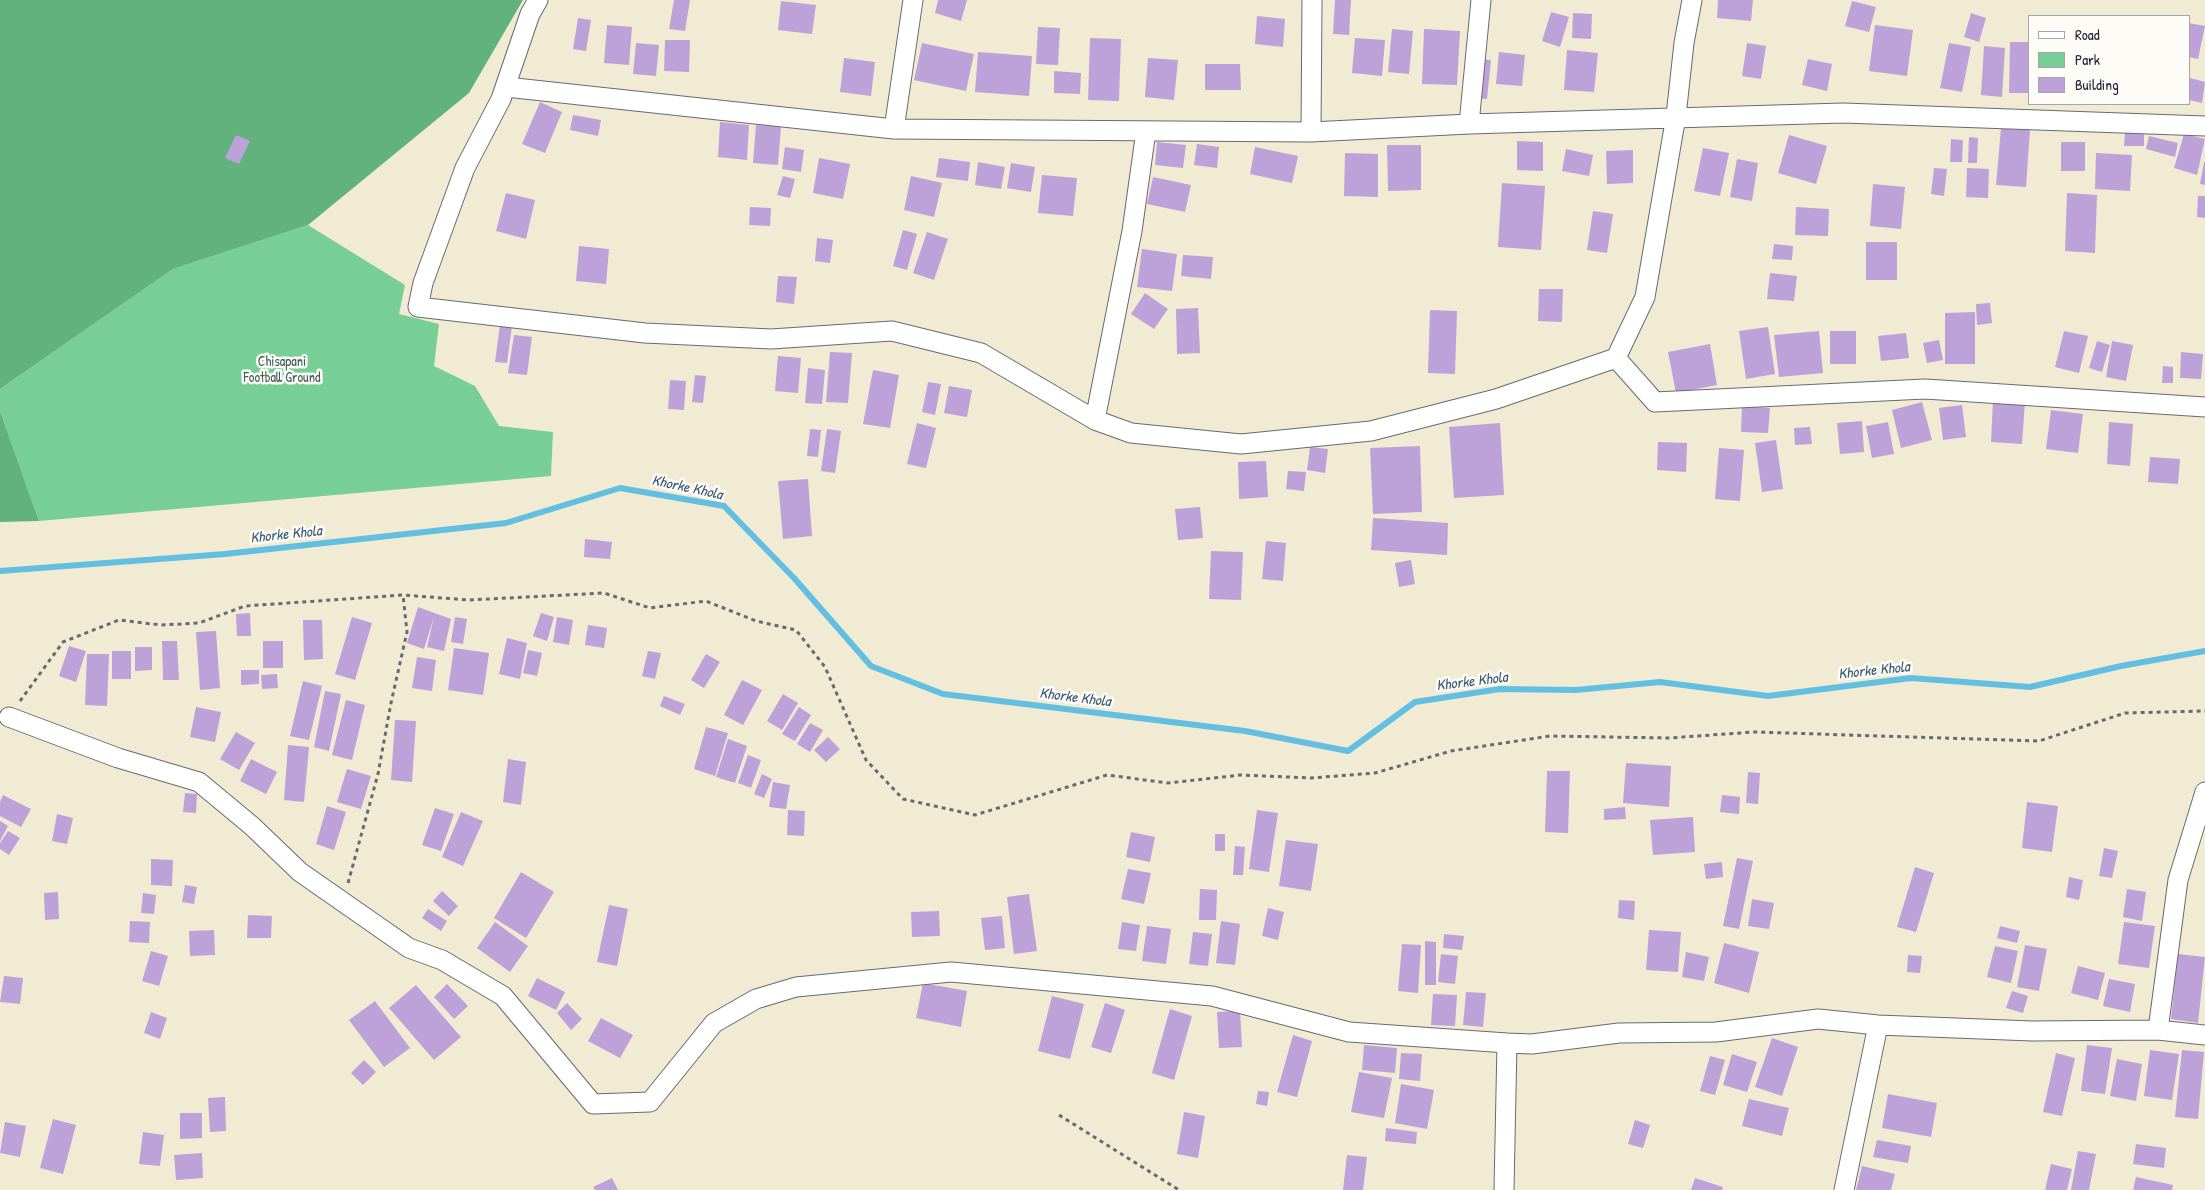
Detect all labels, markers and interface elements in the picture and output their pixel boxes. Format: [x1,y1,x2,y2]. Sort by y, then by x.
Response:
legend [2028,15,2190,105]
text: Road [2075,24,2100,45]
text: Park [2075,49,2100,70]
text: Building [2075,74,2119,95]
park label: Chisapani Football Ground [244,354,320,387]
water label: Khorke Khola [650,472,724,504]
water label: Khorke Khola [249,522,323,548]
water label: Khorke Khola [1837,658,1911,684]
water label: Khorke Khola [1435,669,1509,695]
water label: Khorke Khola [1038,685,1112,711]

